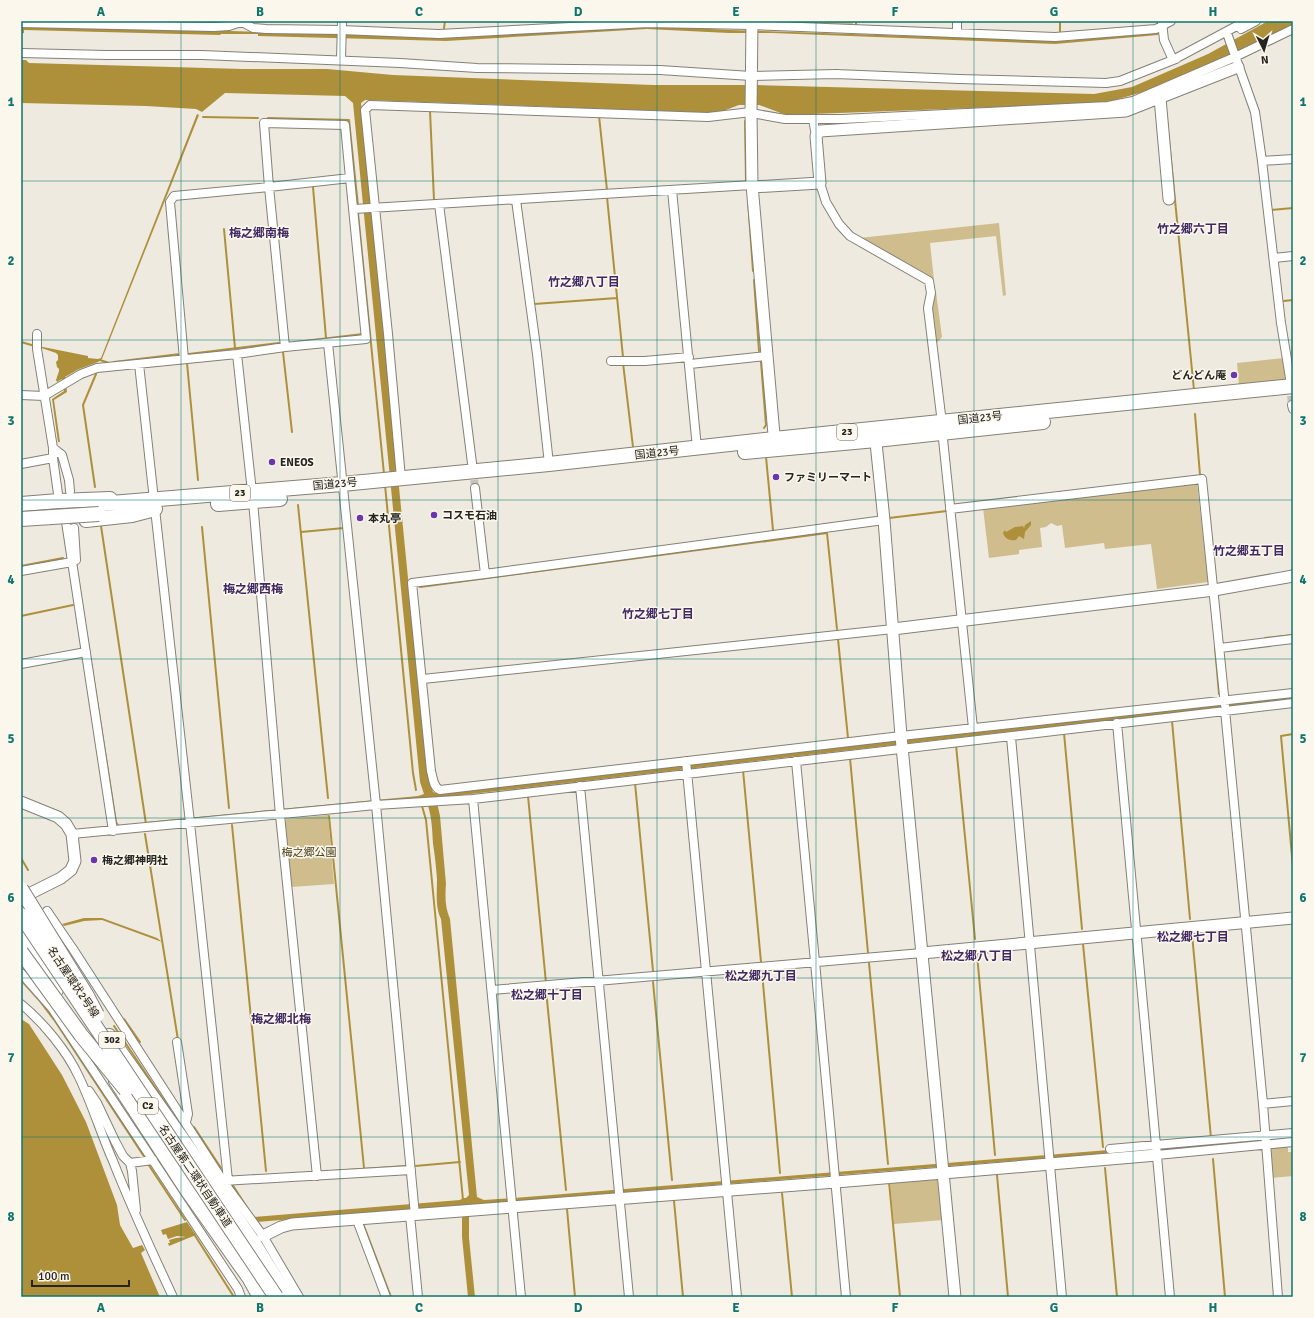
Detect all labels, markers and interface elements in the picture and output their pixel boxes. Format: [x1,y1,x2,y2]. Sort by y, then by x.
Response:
text: A [97,4,106,20]
text: B [256,4,264,20]
text: C [415,4,423,20]
text: D [574,4,583,20]
text: E [732,4,740,20]
text: F [892,4,899,20]
text: G [1050,4,1058,20]
text: H [1209,4,1217,20]
north arrow [1244,30,1284,70]
text: N [1260,53,1269,66]
text: 1 [7,94,15,110]
text: 1 [1299,94,1307,110]
district label: 竹之郷六丁目 [1157,222,1229,237]
district label: 梅之郷南梅 [229,226,289,241]
text: 2 [7,253,15,269]
text: 2 [1299,253,1307,269]
district label: 竹之郷八丁目 [548,275,620,290]
place label: どんどん庵 [1171,369,1227,382]
marker: どんどん庵 [1229,370,1239,380]
street label: 国道23号 [957,409,1003,427]
text: 3 [7,413,15,429]
text: 3 [1299,413,1307,429]
road number: 23 [837,424,857,440]
street label: 国道23号 [634,444,680,462]
place label: ENEOS [280,456,314,469]
marker: ENEOS [267,457,277,467]
place label: ファミリーマート [784,471,872,484]
marker: ファミリーマート [771,472,781,482]
street label: 国道23号 [312,476,358,492]
road number: 23 [230,485,250,501]
place label: コスモ石油 [442,509,497,522]
marker: コスモ石油 [429,510,439,520]
place label: 本丸亭 [368,512,401,525]
marker: 本丸亭 [355,513,365,523]
district label: 竹之郷五丁目 [1213,544,1285,559]
text: 4 [7,572,15,588]
text: 4 [1299,572,1307,588]
district label: 梅之郷西梅 [223,582,283,597]
district label: 竹之郷七丁目 [622,607,694,622]
text: 5 [7,731,15,747]
text: 5 [1299,731,1307,747]
park label: 梅之郷公園 [282,846,337,859]
place label: 梅之郷神明社 [102,854,168,867]
marker: 梅之郷神明社 [89,855,99,865]
text: 6 [7,890,15,906]
text: 6 [1299,890,1307,906]
district label: 松之郷七丁目 [1157,930,1229,945]
street label: 名古屋環状2号線 [44,944,102,1020]
district label: 松之郷八丁目 [941,949,1013,964]
district label: 松之郷九丁目 [725,969,797,984]
district label: 松之郷十丁目 [511,988,583,1003]
district label: 梅之郷北梅 [251,1012,311,1027]
road number: 302 [99,1032,125,1048]
text: 7 [7,1050,15,1066]
text: 7 [1299,1050,1307,1066]
road number: C2 [138,1098,158,1114]
street label: 名古屋第二環状自動車道 [156,1122,234,1230]
text: 8 [7,1209,15,1225]
text: 8 [1299,1209,1307,1225]
scale bar [32,1262,129,1288]
text: 100 m [38,1269,70,1284]
text: A [97,1300,106,1316]
text: B [256,1300,264,1316]
text: C [415,1300,423,1316]
text: D [574,1300,583,1316]
text: E [732,1300,740,1316]
text: F [892,1300,899,1316]
text: G [1050,1300,1058,1316]
text: H [1209,1300,1217,1316]

